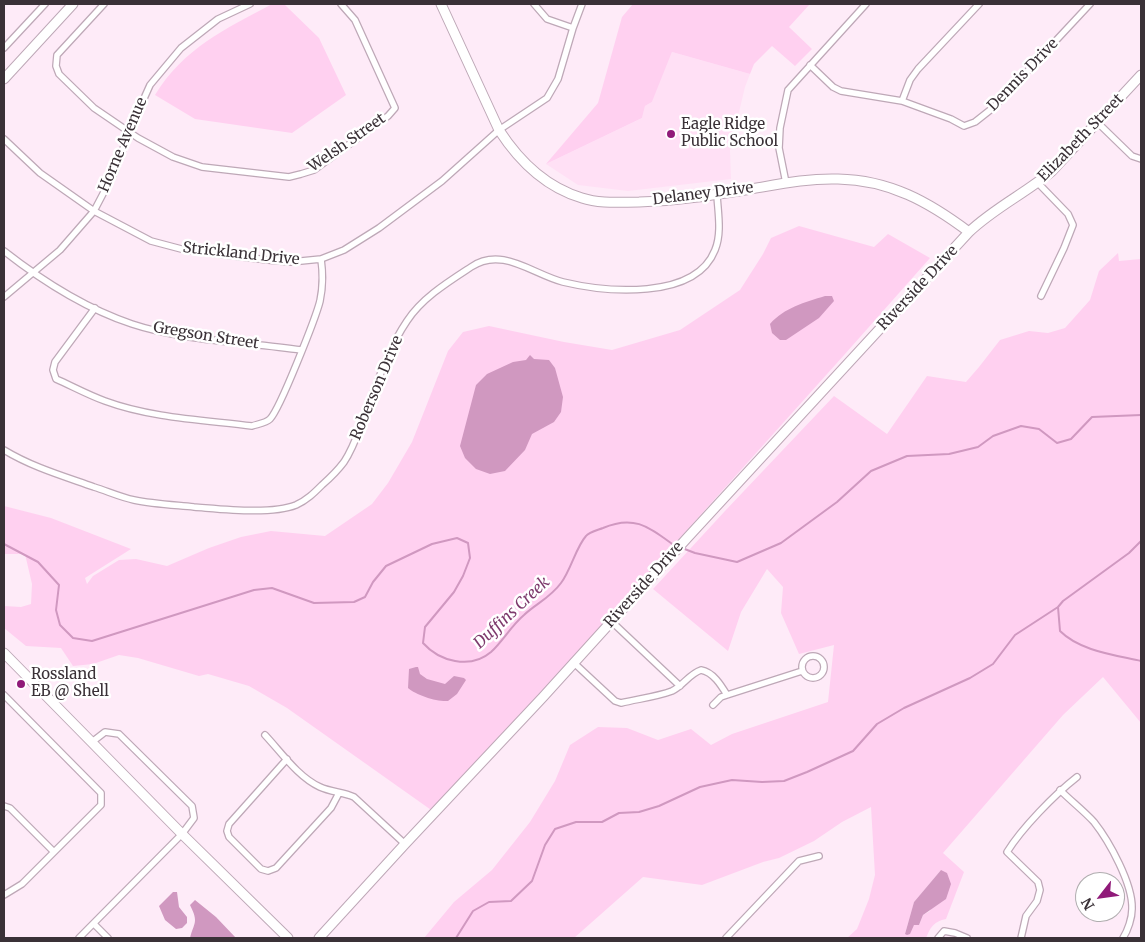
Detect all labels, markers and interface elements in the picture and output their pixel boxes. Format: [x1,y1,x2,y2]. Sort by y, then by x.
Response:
street label: Dennis Drive [984,35,1062,115]
street label: Elizabeth Street [1035,90,1127,186]
street label: Horne Avenue [95,95,151,195]
street label: Welsh Street [305,110,389,176]
place label: Eagle Ridge Public School [681,116,778,151]
marker: Eagle Ridge Public School [665,128,677,140]
street label: Delaney Drive [652,179,754,209]
street label: Strickland Drive [182,239,300,269]
street label: Riverside Drive [874,242,962,334]
street label: Gregson Street [152,319,260,353]
street label: Roberson Drive [347,333,407,443]
street label: Riverside Drive [601,538,687,632]
water label: Duffins Creek [470,573,554,653]
place label: Rossland EB @ Shell [31,666,109,701]
marker: Rossland EB @ Shell [15,678,27,690]
north arrow [1075,872,1125,922]
text: N [1077,895,1098,913]

